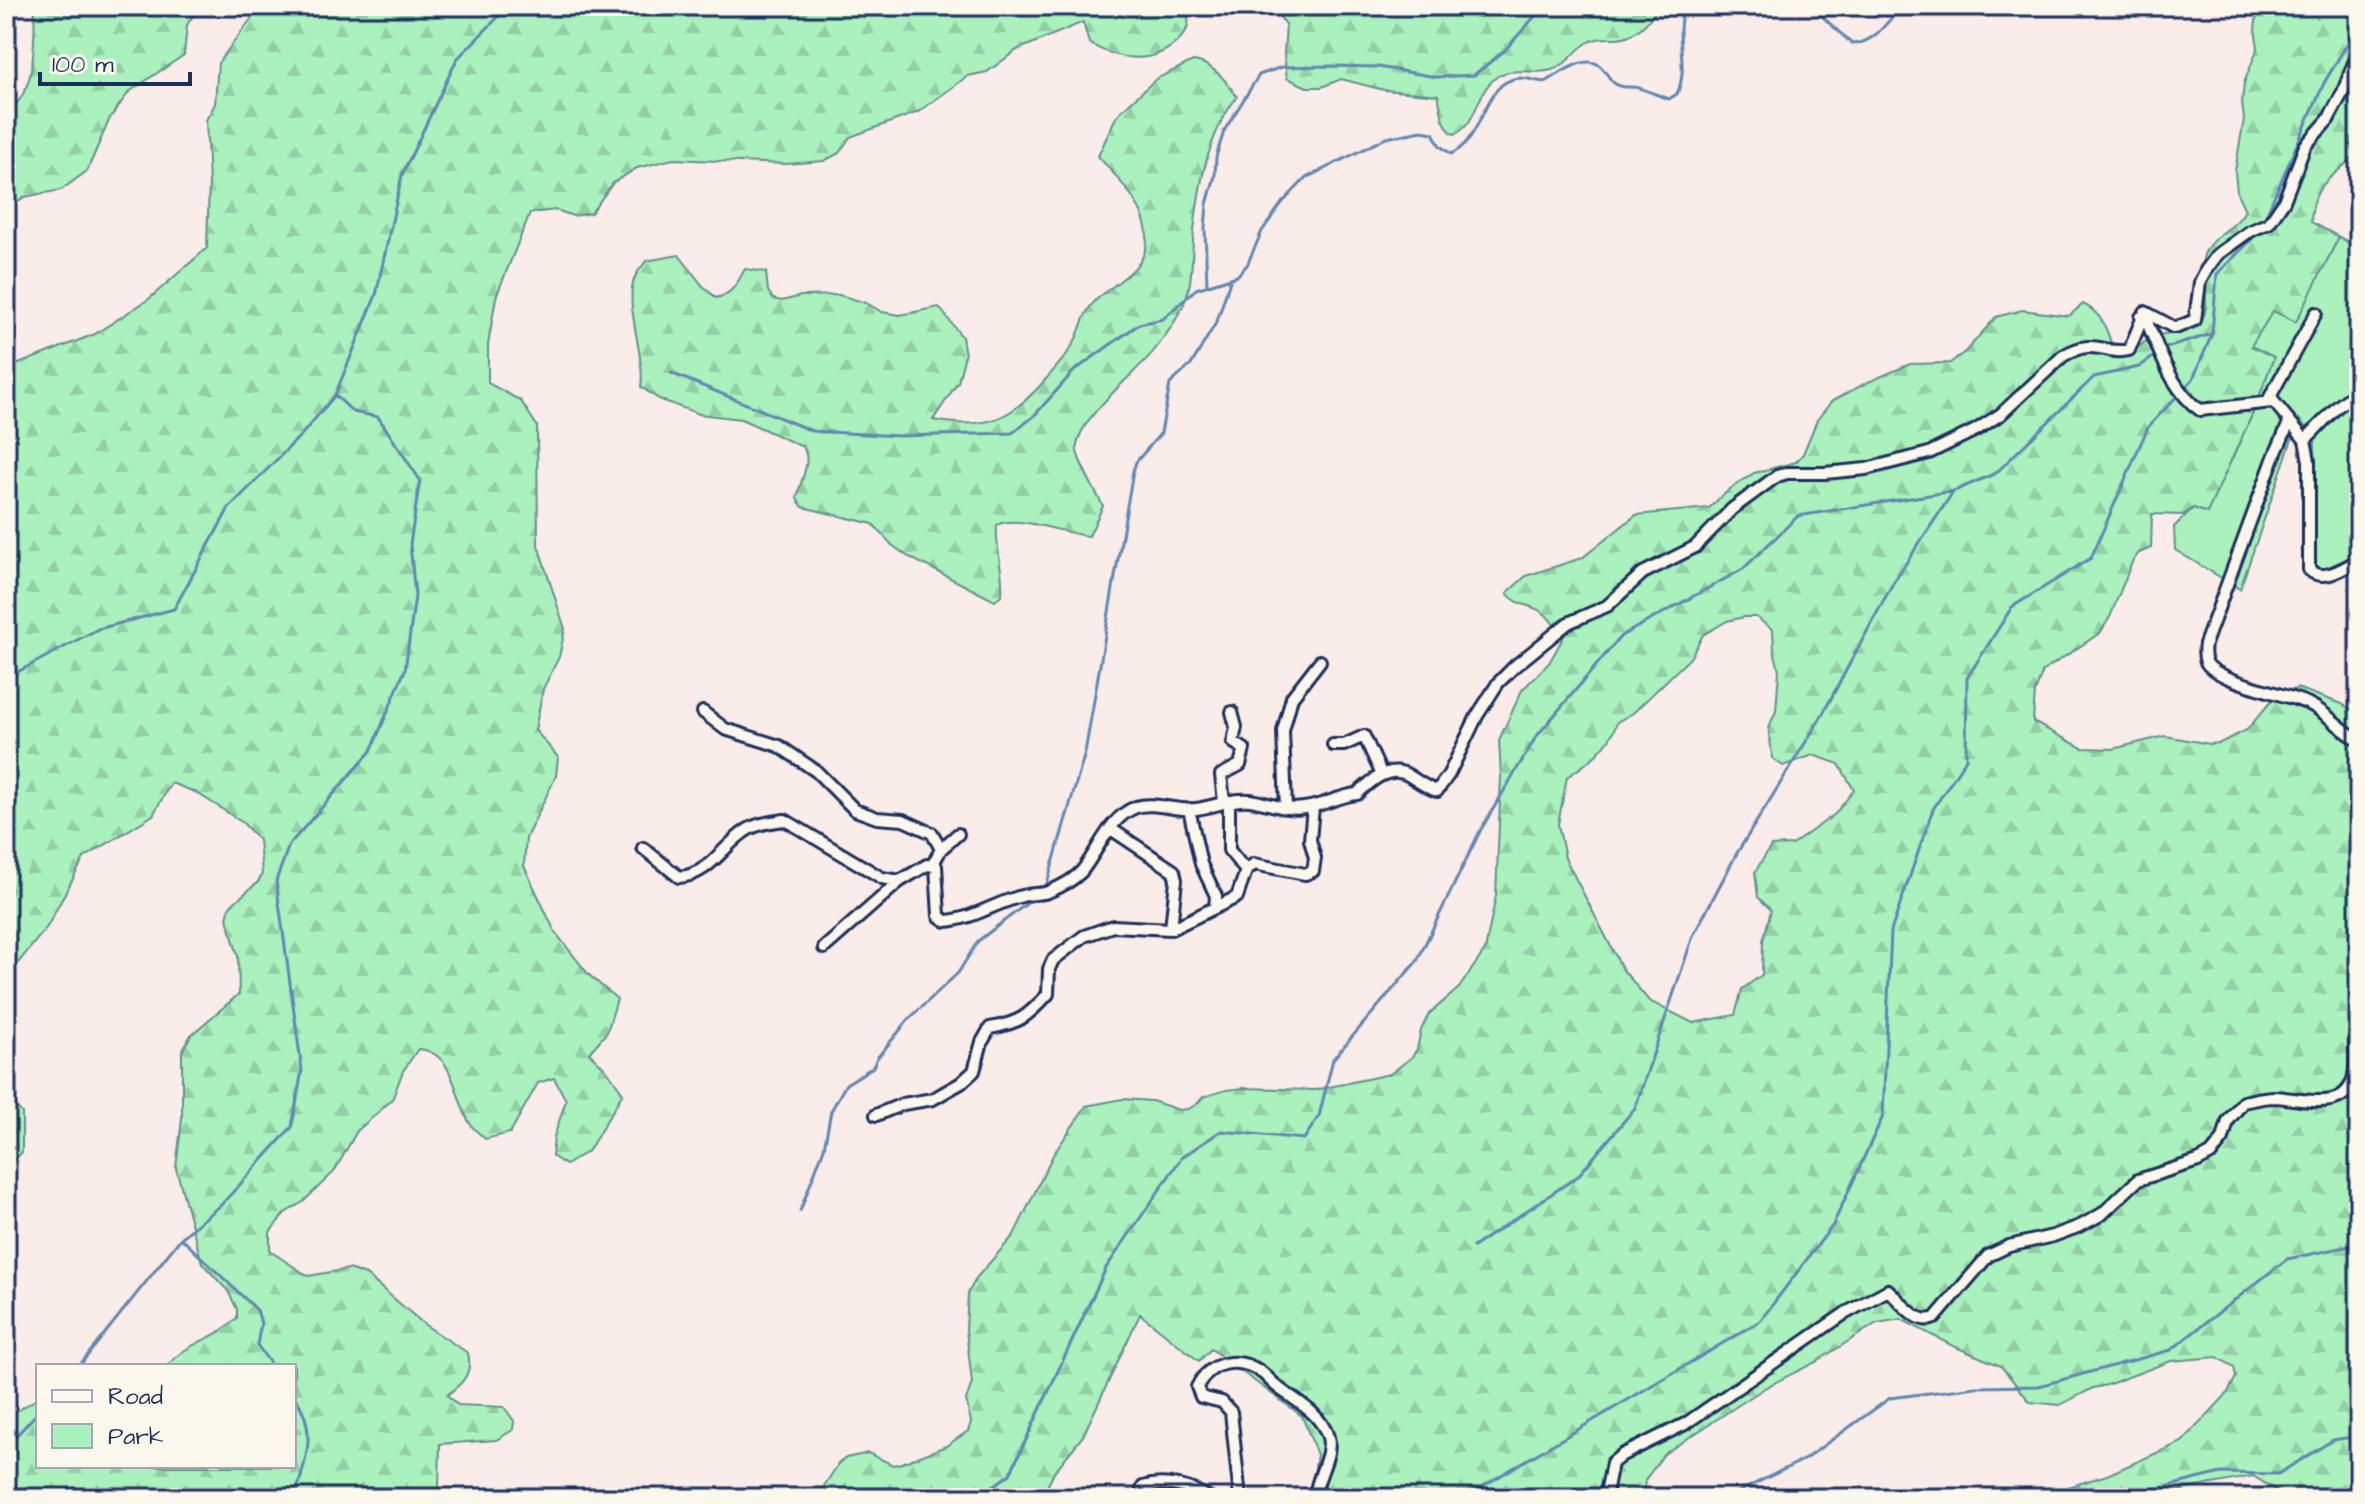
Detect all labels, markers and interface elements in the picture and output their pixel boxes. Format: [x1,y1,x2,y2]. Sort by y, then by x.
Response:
scale bar [40,36,190,86]
text: 100 m [52,48,114,82]
legend [36,1364,296,1468]
text: Road [108,1380,163,1414]
text: Park [108,1420,164,1454]

